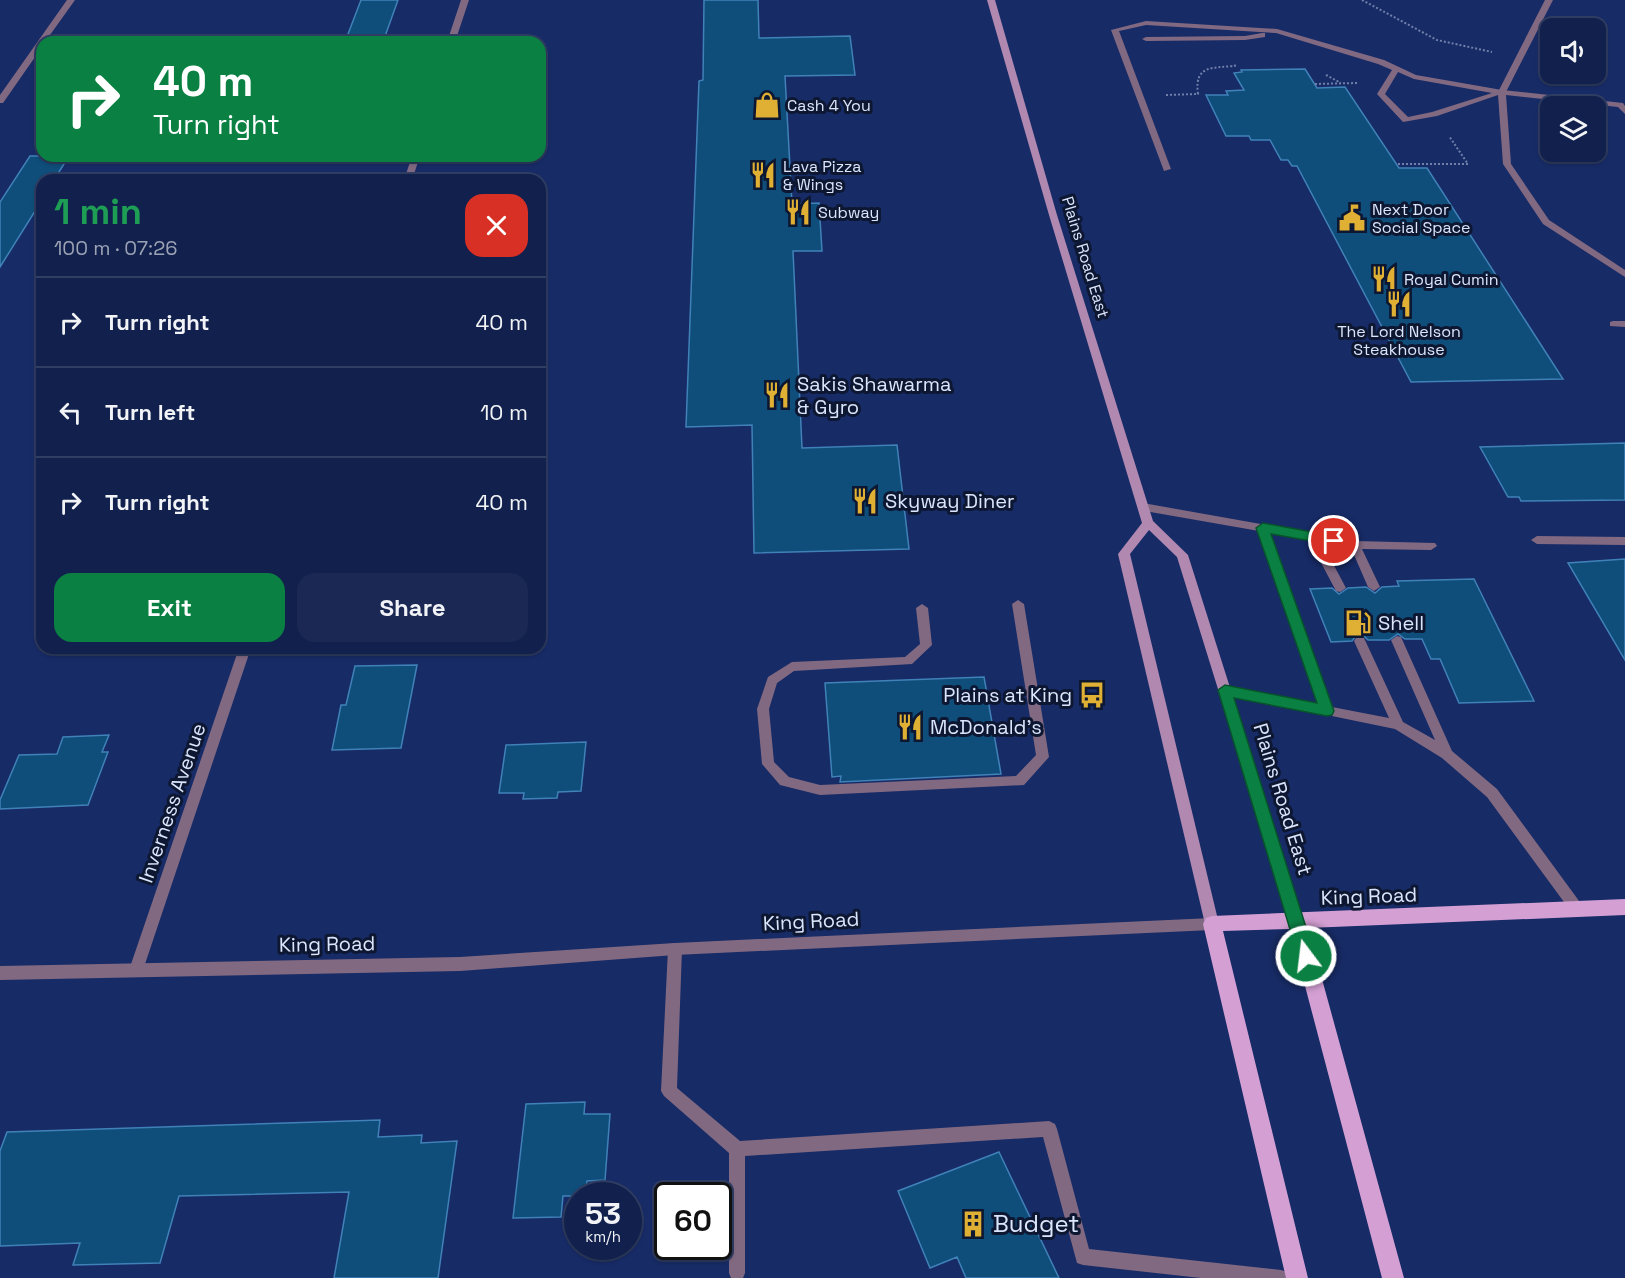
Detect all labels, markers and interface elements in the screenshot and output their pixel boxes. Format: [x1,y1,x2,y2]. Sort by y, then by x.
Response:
map controls [1540,18,1606,162]
button: sound [1540,18,1606,84]
text: 40 m [153,55,253,108]
icon: right [54,60,132,138]
shop icon: Cash 4 You [752,90,782,120]
place label: Cash 4 You [787,95,871,116]
button: layers [1540,96,1606,162]
text: Turn right [153,107,280,142]
place label: Lava Pizza & Wings [783,156,862,195]
restaurant icon: Lava Pizza & Wings [748,160,778,190]
text: 1 min [54,189,142,235]
button: close [465,194,528,257]
street label: Plains Road East [1057,194,1114,321]
restaurant icon: Subway [783,197,813,227]
place label: Next Door Social Space [1372,199,1471,238]
place label: Subway [818,202,879,223]
public building icon: Next Door Social Space [1337,203,1367,233]
text: 100 m · 07:26 [54,235,177,261]
restaurant icon: Royal Cumin [1369,264,1399,294]
place label: Royal Cumin [1404,269,1499,290]
restaurant icon: The Lord Nelson Steakhouse [1384,289,1414,319]
icon: right [54,306,87,339]
text: Turn right [105,308,210,336]
text: 40 m [476,308,528,336]
place label: The Lord Nelson Steakhouse [1337,321,1461,360]
place label: Sakis Shawarma & Gyro [797,371,952,420]
restaurant icon: Sakis Shawarma & Gyro [762,380,792,410]
icon: left [54,396,87,429]
text: Turn left [105,398,195,426]
text: 10 m [480,398,528,426]
icon: right [54,486,87,519]
restaurant icon: Skyway Diner [850,486,880,516]
text: Turn right [105,488,210,516]
text: 40 m [476,488,528,516]
place label: Skyway Diner [885,488,1015,514]
pin [1308,515,1359,566]
icon: arrive [1317,524,1350,557]
button: Exit [54,573,285,642]
button: Share [297,573,528,642]
fuel station icon: Shell [1343,608,1373,638]
place label: Shell [1378,610,1424,636]
bus stop icon: Plains at King [1077,680,1107,710]
place label: Plains at King [943,682,1072,708]
restaurant icon: McDonald's [895,712,925,742]
place label: McDonald's [930,714,1042,740]
street label: Inverness Avenue [132,720,212,886]
street label: Plains Road East [1248,720,1318,878]
street label: King Road [1320,881,1418,911]
street label: King Road [762,905,860,937]
position arrow [1274,924,1338,988]
street label: King Road [279,930,375,958]
speed limit sign: 60 [654,1182,732,1260]
text: 53 [585,1194,621,1233]
place label: Budget [993,1208,1079,1239]
building icon: Budget [958,1209,988,1239]
text: km/h [585,1227,621,1246]

